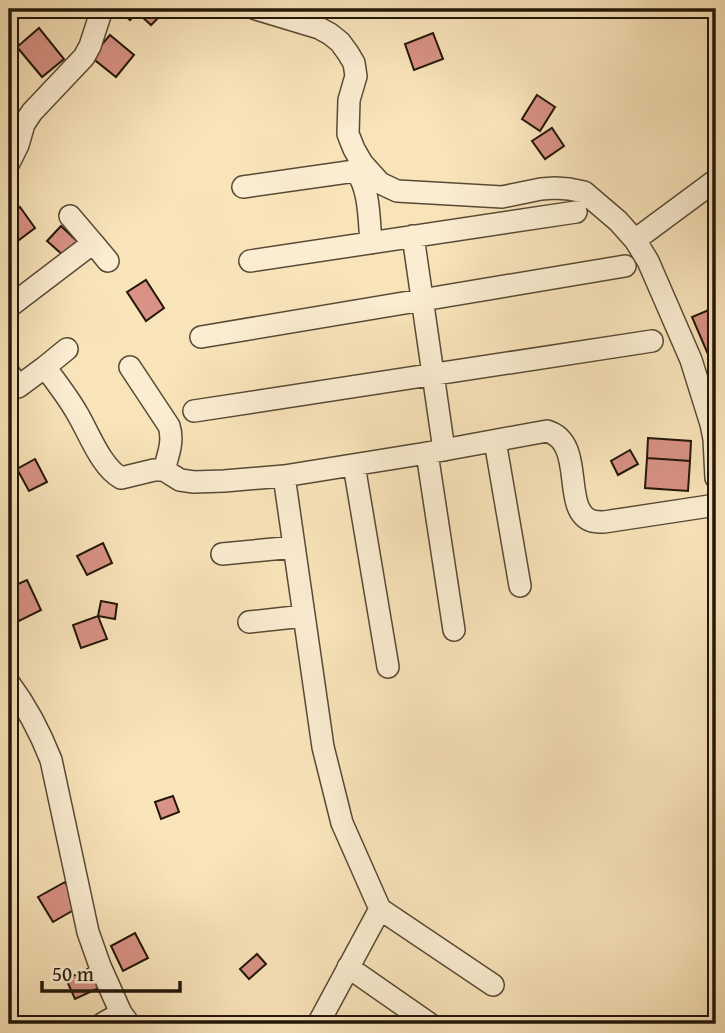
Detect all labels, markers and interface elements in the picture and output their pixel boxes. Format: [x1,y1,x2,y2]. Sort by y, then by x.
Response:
scale bar [42,949,180,993]
text: 50 m [52,958,94,989]

